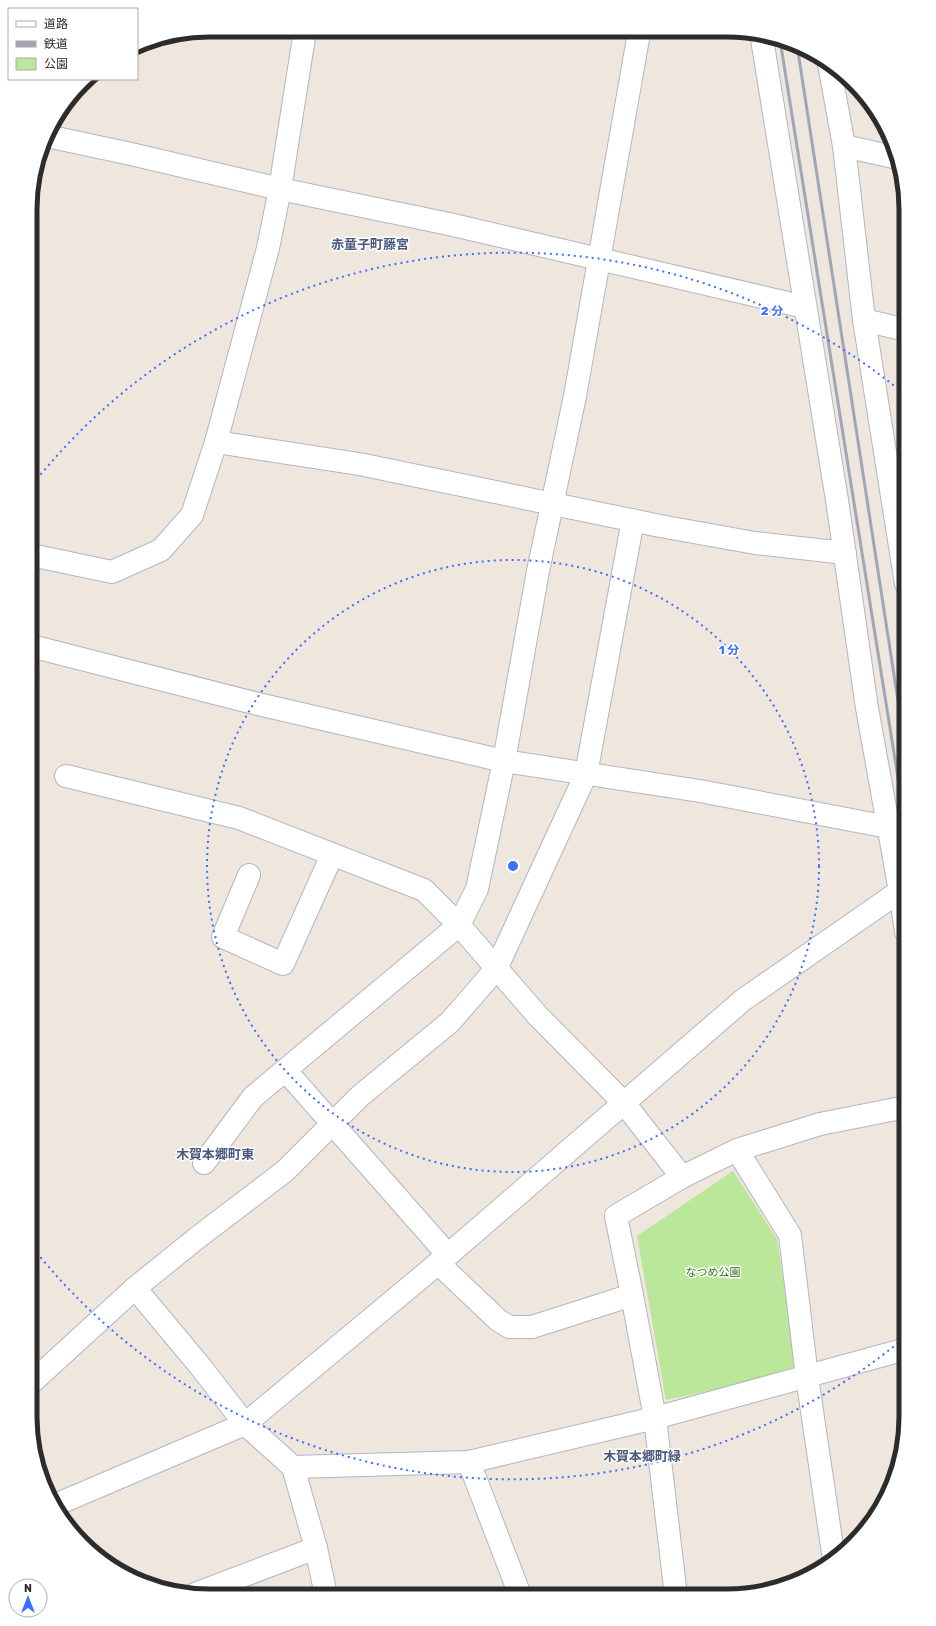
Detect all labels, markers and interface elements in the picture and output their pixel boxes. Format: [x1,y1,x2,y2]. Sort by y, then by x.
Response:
legend [8,8,138,80]
text: 道路 [44,17,68,31]
text: 鉄道 [44,37,68,51]
text: 公園 [44,57,68,71]
district label: 赤童子町藤宮 [331,237,409,252]
text: 2 分 [761,304,783,318]
text: 1 分 [719,643,739,657]
centre of rings [506,859,520,873]
district label: 木賀本郷町東 [176,1147,254,1162]
park label: なつめ公園 [686,1266,741,1279]
district label: 木賀本郷町緑 [603,1449,681,1464]
north arrow [8,1578,48,1618]
text: N [24,1582,32,1595]

